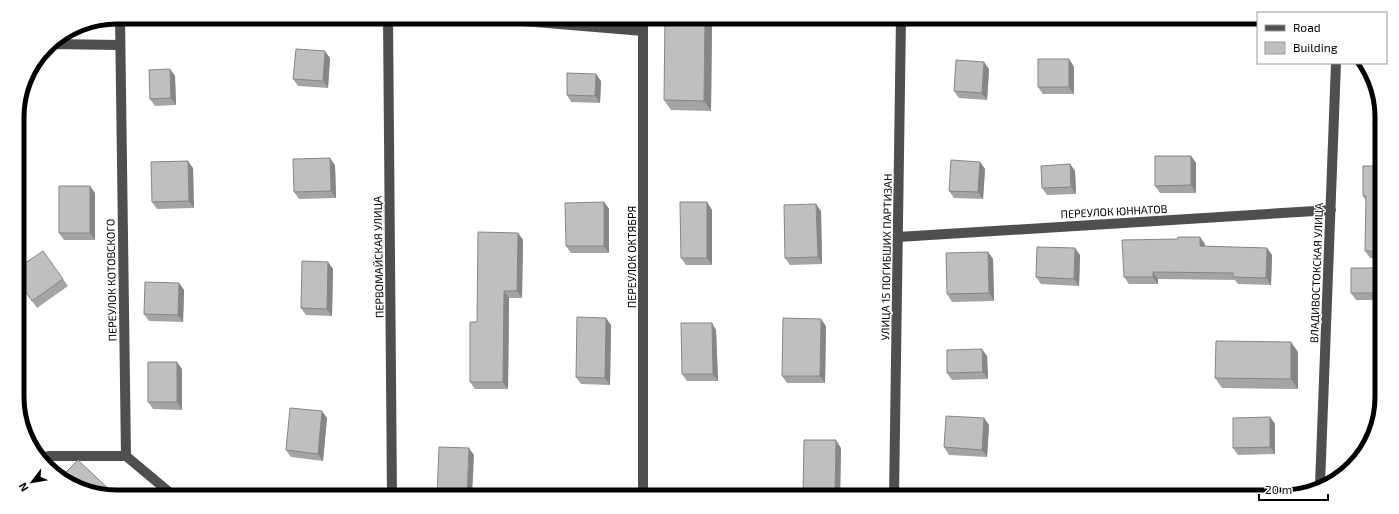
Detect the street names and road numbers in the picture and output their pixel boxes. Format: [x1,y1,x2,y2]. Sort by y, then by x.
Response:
street label: УЛИЦА 15 ПОГИБШИХ ПАРТИЗАН [878,174,894,340]
street label: ПЕРВОМАЙСКАЯ УЛИЦА [370,196,386,318]
street label: ПЕРЕУЛОК ЮННАТОВ [1060,202,1168,220]
street label: ВЛАДИВОСТОКСКАЯ УЛИЦА [1307,202,1325,343]
street label: ПЕРЕУЛОК ОКТЯБРЯ [625,206,638,308]
street label: ПЕРЕУЛОК КОТОВСКОГО [103,219,119,341]

